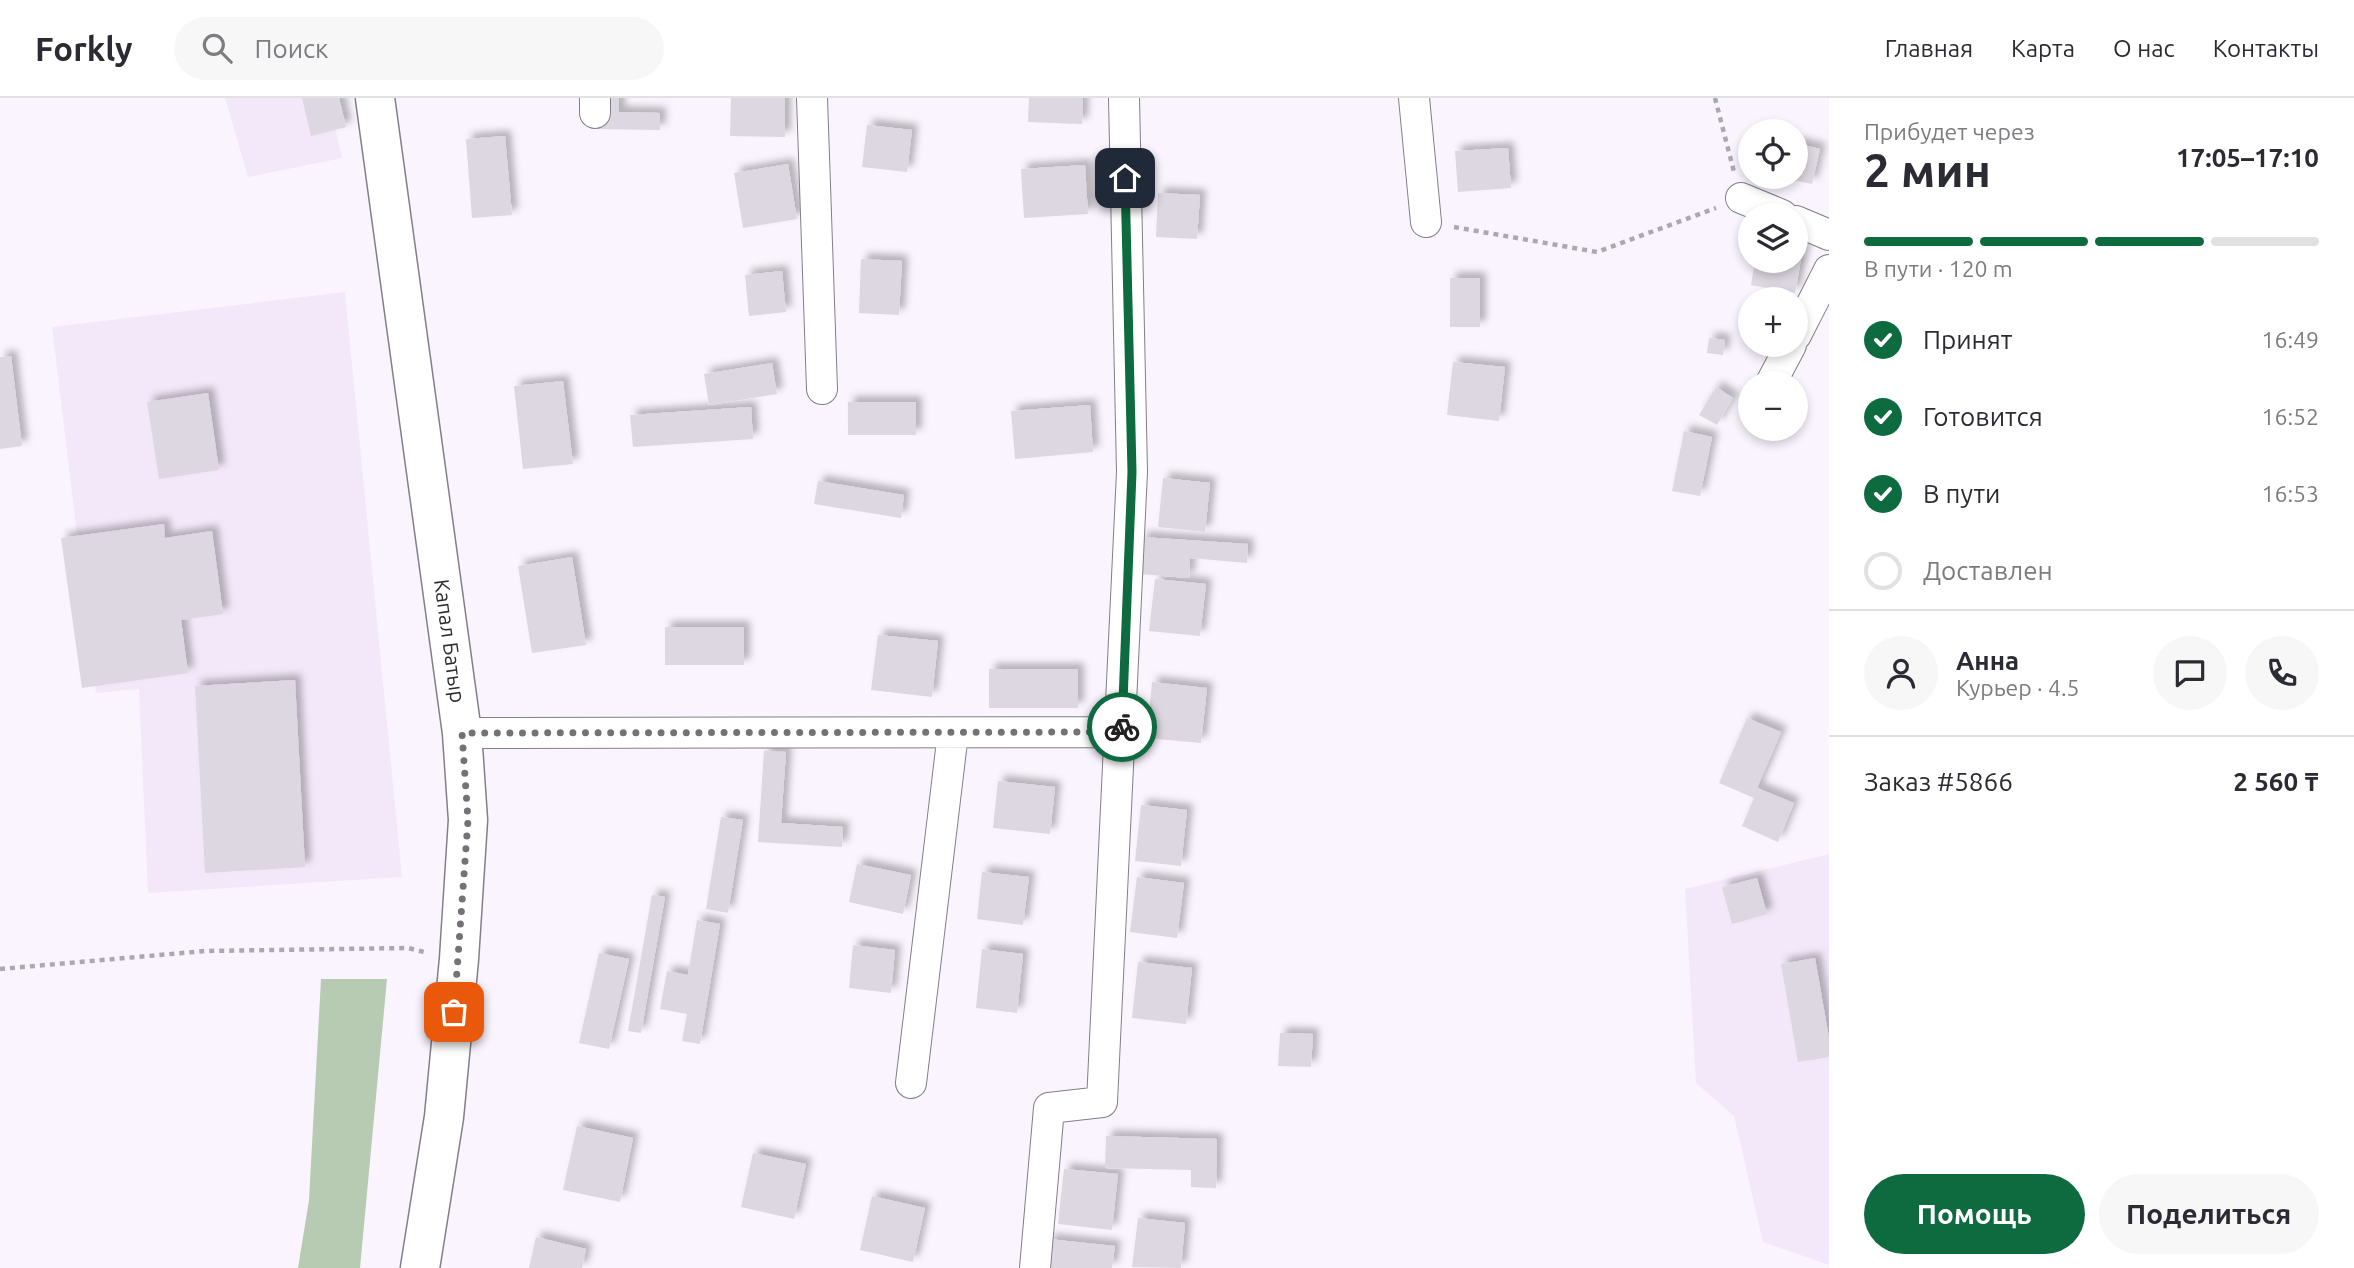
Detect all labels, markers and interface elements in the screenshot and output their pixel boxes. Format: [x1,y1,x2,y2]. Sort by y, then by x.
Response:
search box [174,17,664,80]
icon: search [198,29,236,67]
text: Forkly [35,30,132,67]
text: Поиск [254,34,329,63]
text: Главная [1885,35,1973,62]
text: Карта [2011,35,2075,62]
text: О нас [2113,35,2175,62]
text: Контакты [2213,35,2319,62]
map controls [1738,119,1808,441]
button: locate [1738,119,1808,189]
text: Прибудет через [1864,119,2035,144]
text: 17:05–17:10 [2176,143,2319,172]
text: 2 мин [1864,144,1991,196]
pin [1095,148,1155,208]
icon: home [1106,159,1144,197]
button: layers [1738,203,1808,273]
text: В пути · 120 m [1864,256,2013,281]
button: + [1738,287,1808,357]
icon: check [1864,321,1902,359]
text: Принят [1923,325,2012,354]
text: 16:49 [2261,327,2319,352]
button: − [1738,371,1808,441]
icon: check [1864,398,1902,436]
text: Готовится [1923,402,2043,431]
text: 16:52 [2261,404,2319,429]
icon: check [1864,475,1902,513]
text: В пути [1923,479,2000,508]
text: 16:53 [2261,481,2319,506]
text: Доставлен [1923,556,2053,585]
street label: Капал Батыр [430,577,471,704]
button: person [1864,636,1938,710]
button: chat [2153,636,2227,710]
button: phone [2245,636,2319,710]
text: Анна [1956,646,2019,675]
text: Курьер · 4.5 [1956,675,2080,700]
courier [1087,692,1157,762]
icon: bike [1103,708,1141,746]
text: Заказ #5866 [1864,767,2013,796]
text: 2 560 ₸ [2233,767,2319,796]
pin [424,982,484,1042]
icon: bag [435,993,473,1031]
button: Помощь [1864,1174,2085,1254]
button: Поделиться [2099,1174,2319,1254]

